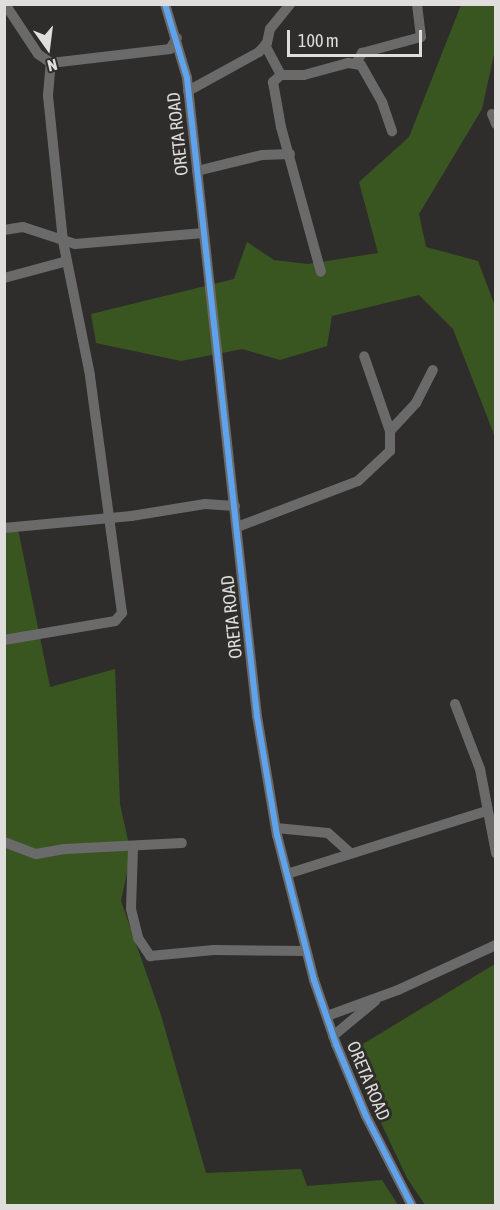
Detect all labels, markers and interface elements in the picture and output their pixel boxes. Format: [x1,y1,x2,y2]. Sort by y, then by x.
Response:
north arrow [18,18,78,78]
scale bar [290,18,425,56]
text: 100 m [298,30,339,51]
text: N [46,56,59,75]
street label: ORETA ROAD [163,91,193,177]
street label: ORETA ROAD [217,574,247,660]
street label: ORETA ROAD [342,1038,394,1124]

